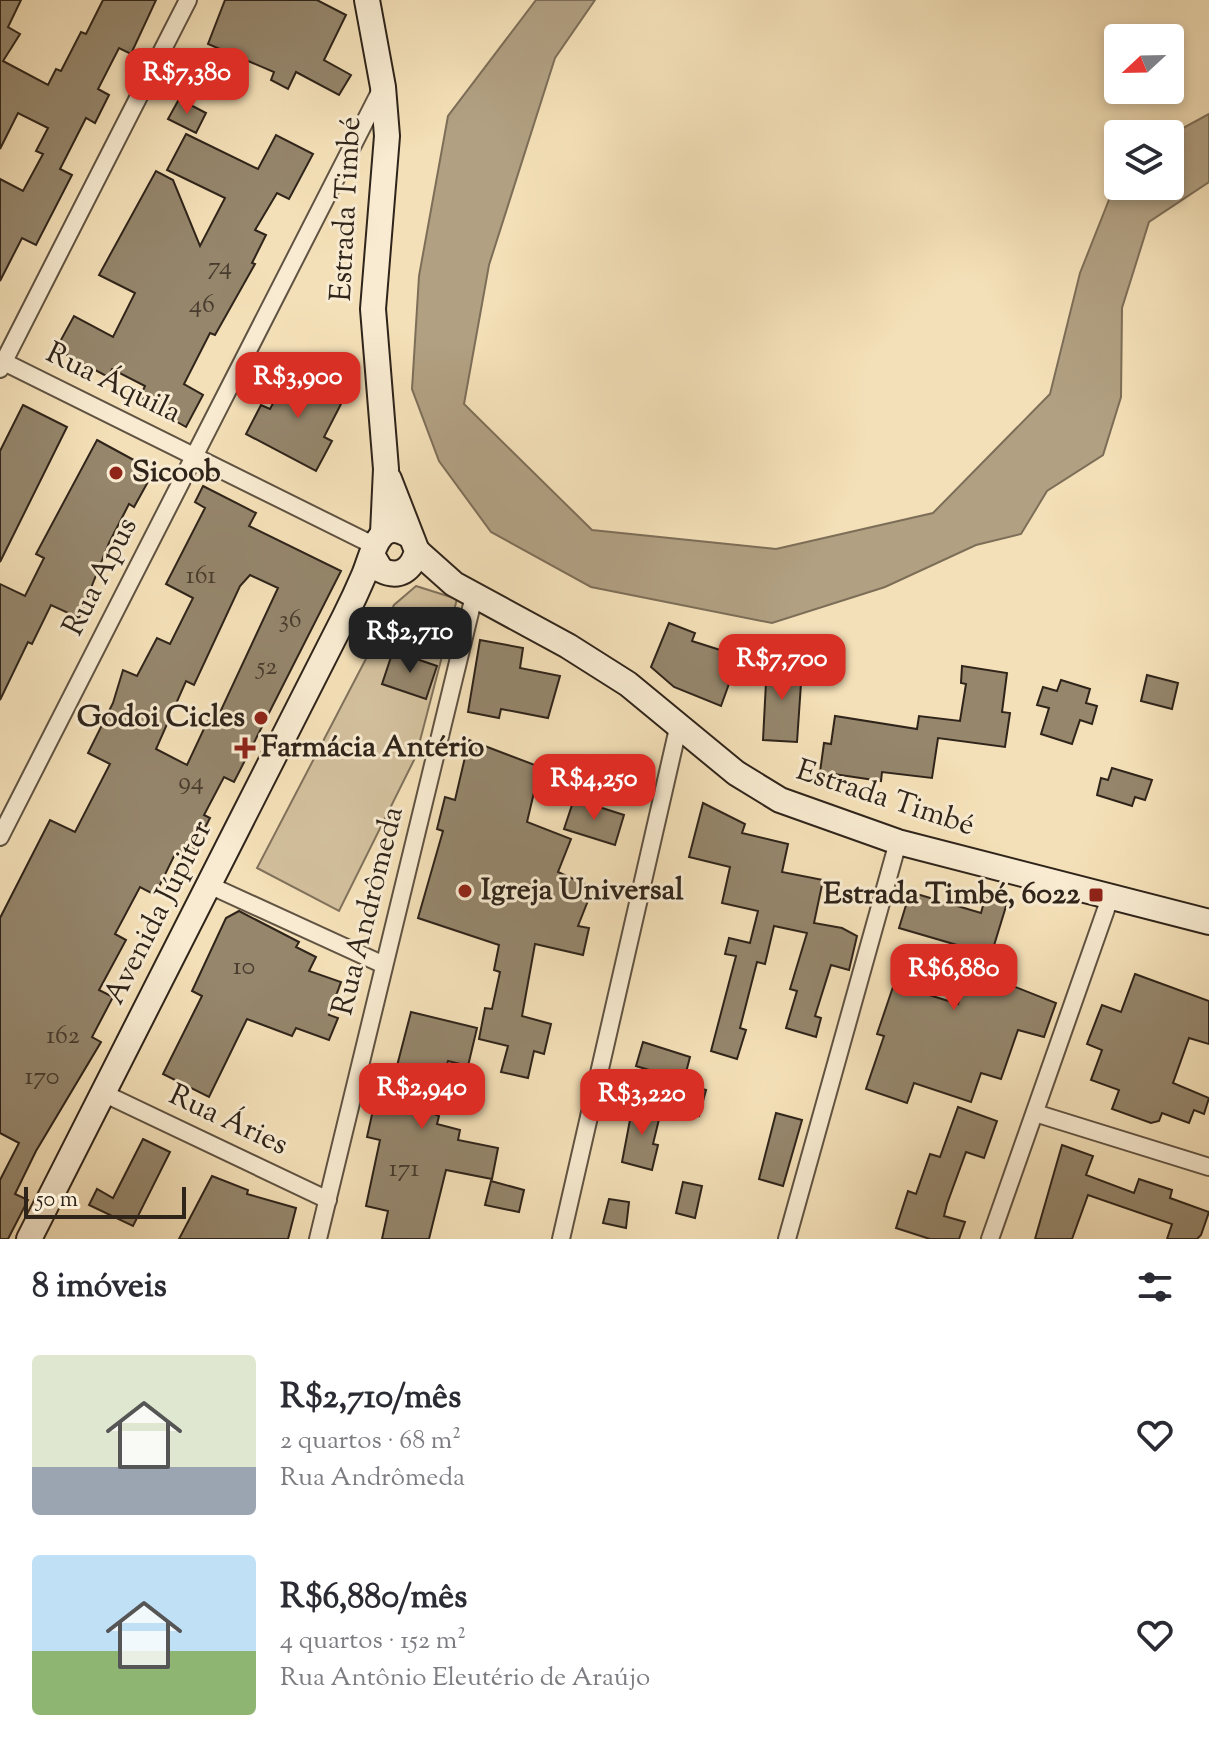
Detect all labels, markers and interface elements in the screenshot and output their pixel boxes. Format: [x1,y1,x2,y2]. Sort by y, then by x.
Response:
north arrow [1104,24,1184,104]
map controls [1104,24,1184,200]
pin: R$7,380 [113,48,261,116]
text: R$7,380 [143,55,231,92]
street label: Estrada Timbé [321,115,373,303]
button: layers [1104,120,1184,200]
house number: 74 [208,249,232,286]
house number: 46 [189,287,215,324]
street label: Rua Áquila [38,333,188,435]
pin: R$3,900 [224,352,372,420]
text: R$3,900 [253,359,343,396]
place label: Sicoob [132,452,221,495]
marker: Sicoob [107,464,125,482]
street label: Rua Apus [53,510,149,644]
house number: 161 [186,558,216,595]
house number: 36 [278,602,302,639]
pin: R$2,710 [336,607,484,675]
text: R$2,710 [367,614,453,651]
pin: R$7,700 [708,634,856,702]
text: R$7,700 [737,641,827,678]
house number: 52 [254,649,278,686]
place label: Godoi Cicles [77,697,245,740]
marker: Godoi Cicles [252,709,270,727]
place label: Farmácia Antério [261,727,484,770]
marker: Farmácia Antério [236,739,254,757]
street label: Estrada Timbé [790,750,980,848]
pin: R$4,250 [520,754,668,822]
text: R$4,250 [551,761,637,798]
house number: 94 [178,764,204,801]
street label: Rua Andrômeda [322,802,416,1020]
street label: Avenida Júpiter [94,814,224,1012]
place label: Igreja Universal [481,870,684,913]
place label: Estrada Timbé, 6022 [823,874,1080,917]
marker: Igreja Universal [456,882,474,900]
marker: Estrada Timbé, 6022 [1087,886,1105,904]
pin: R$6,880 [880,944,1028,1012]
house number: 10 [233,949,255,986]
text: R$6,880 [908,951,1000,988]
house number: 162 [46,1018,80,1055]
house number: 170 [24,1059,60,1096]
pin: R$2,940 [348,1063,496,1131]
pin: R$3,220 [568,1069,716,1137]
text: R$2,940 [377,1070,467,1107]
street label: Rua Áries [161,1075,295,1167]
text: R$3,220 [598,1076,686,1113]
house number: 171 [389,1151,420,1188]
scale bar [24,1183,186,1219]
text: 50 m [36,1185,78,1217]
text: 8 imóveis [32,1263,167,1312]
icon: filters [1133,1265,1177,1309]
text: R$2,710/mês [280,1374,461,1423]
icon: home [96,1387,192,1483]
icon: heart [1133,1413,1177,1457]
text: 2 quartos · 68 m² [280,1423,461,1460]
text: Rua Andrômeda [280,1460,465,1497]
text: R$6,880/mês [280,1574,467,1623]
icon: home [96,1587,192,1683]
icon: heart [1133,1613,1177,1657]
text: 4 quartos · 152 m² [280,1623,466,1660]
text: Rua Antônio Eleutério de Araújo [280,1660,650,1697]

